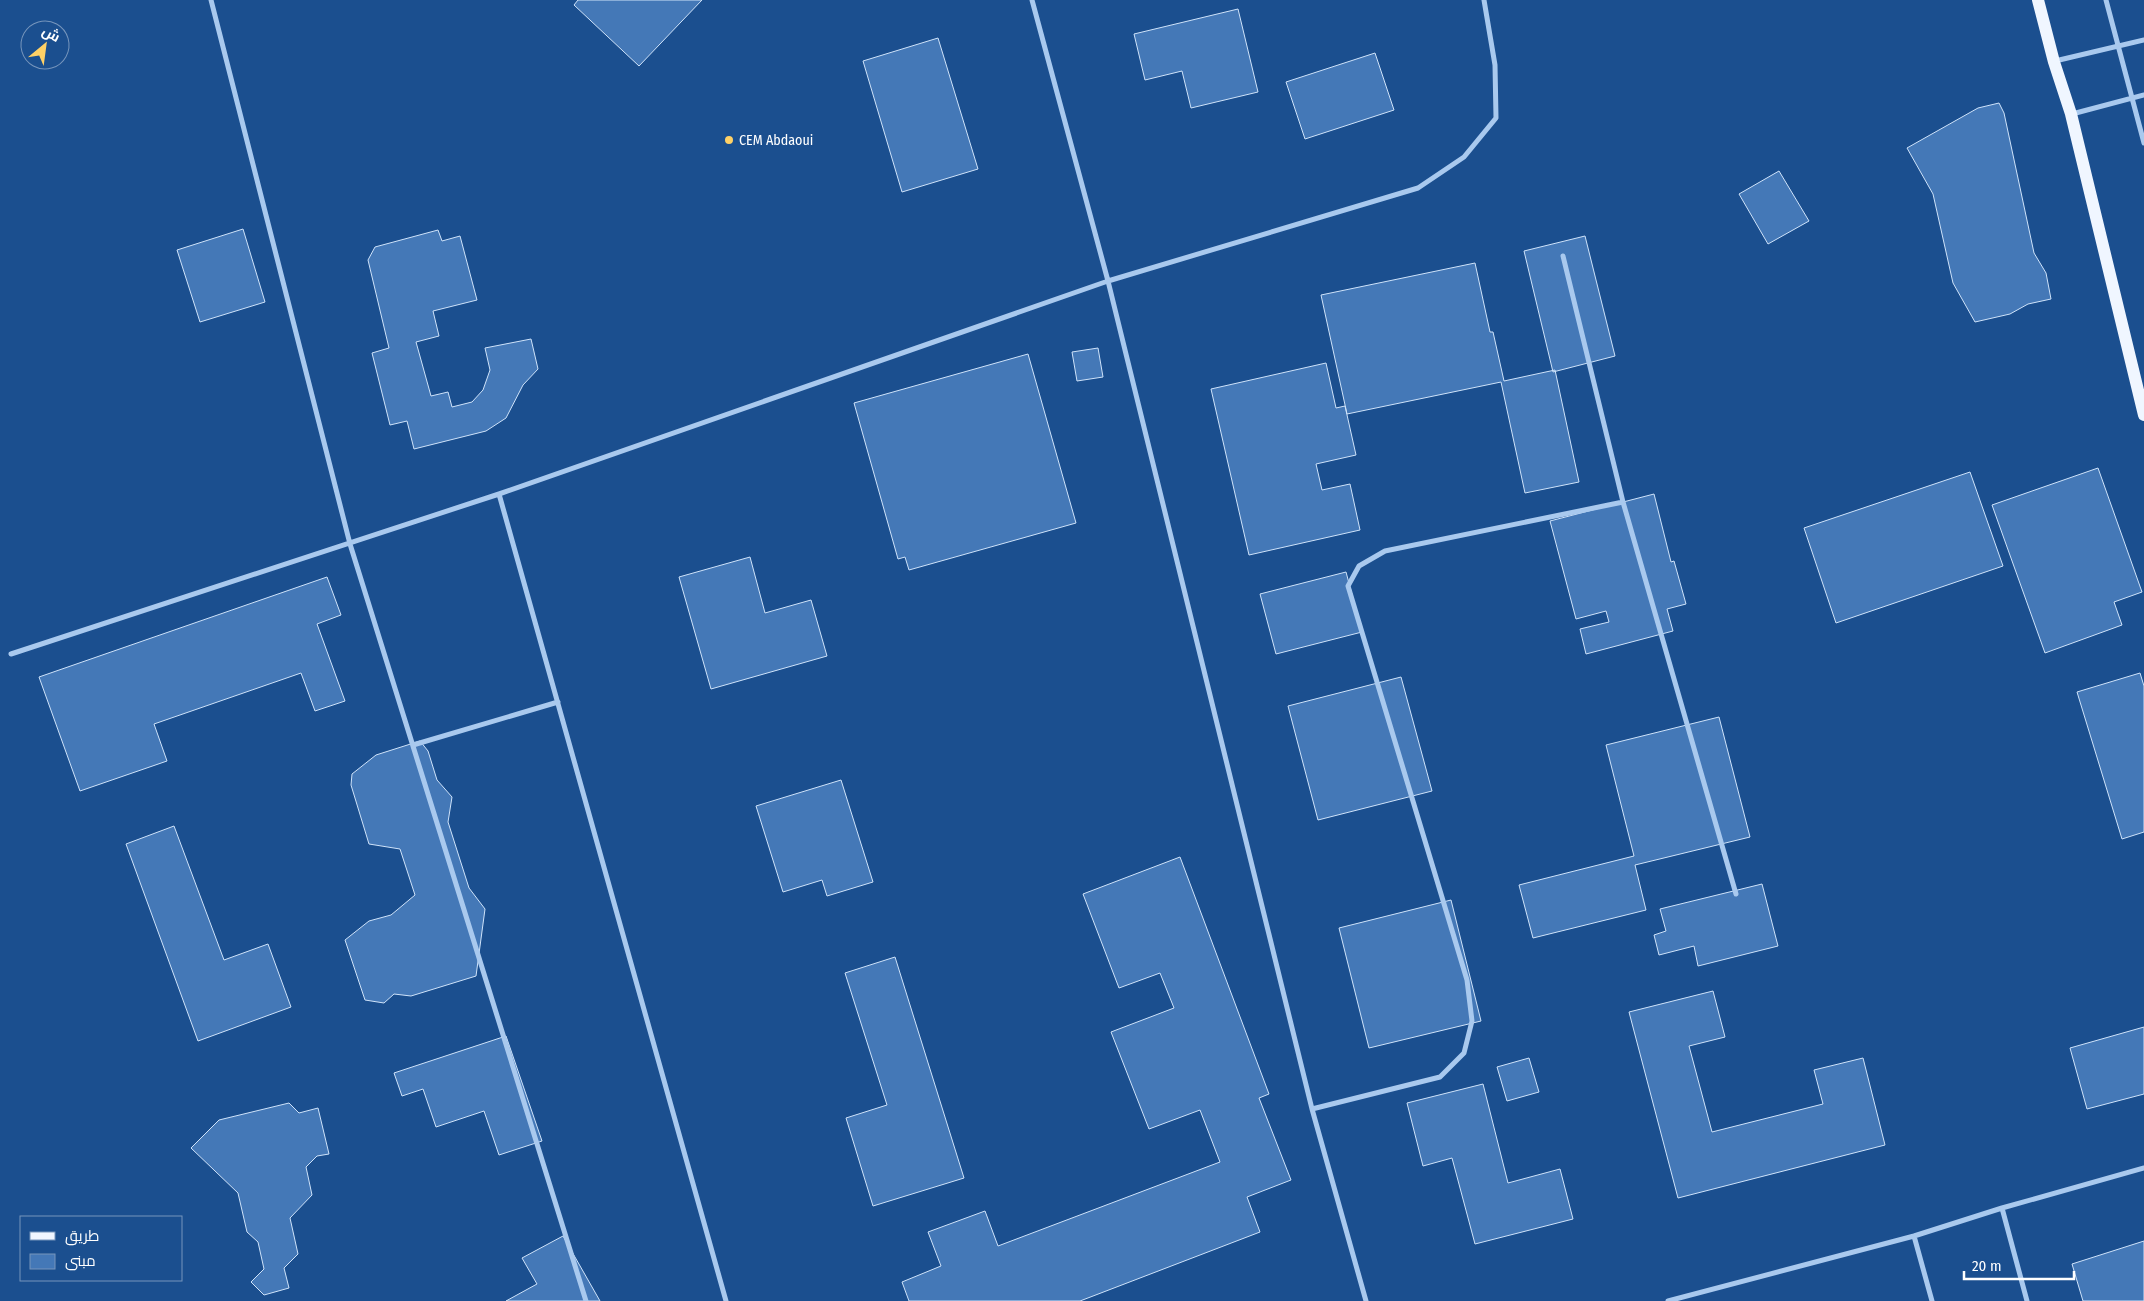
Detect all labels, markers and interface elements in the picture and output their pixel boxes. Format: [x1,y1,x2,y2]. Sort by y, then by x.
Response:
north arrow [20,20,70,70]
text: ش [39,22,63,46]
place label: CEM Abdaoui [739,132,813,149]
marker: CEM Abdaoui [723,134,735,146]
legend [20,1216,182,1281]
text: طريق [65,1227,99,1246]
scale bar [1964,1248,2074,1280]
text: مبنى [65,1252,96,1271]
text: 20 m [1972,1257,2002,1275]

